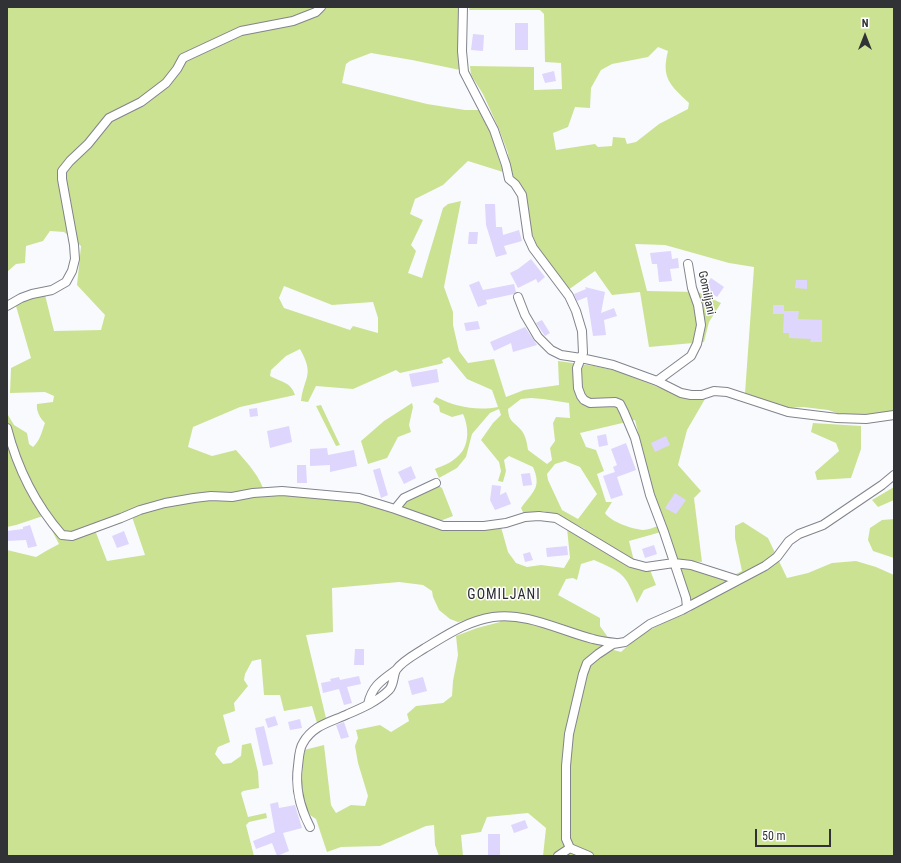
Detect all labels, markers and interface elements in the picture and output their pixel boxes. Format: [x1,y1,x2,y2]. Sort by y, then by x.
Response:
north arrow [845,16,885,56]
text: N [862,17,868,30]
street label: Gomiljani [694,270,718,316]
district label: GOMILJANI [467,587,541,603]
scale bar [757,821,833,847]
text: 50 m [762,829,786,843]

